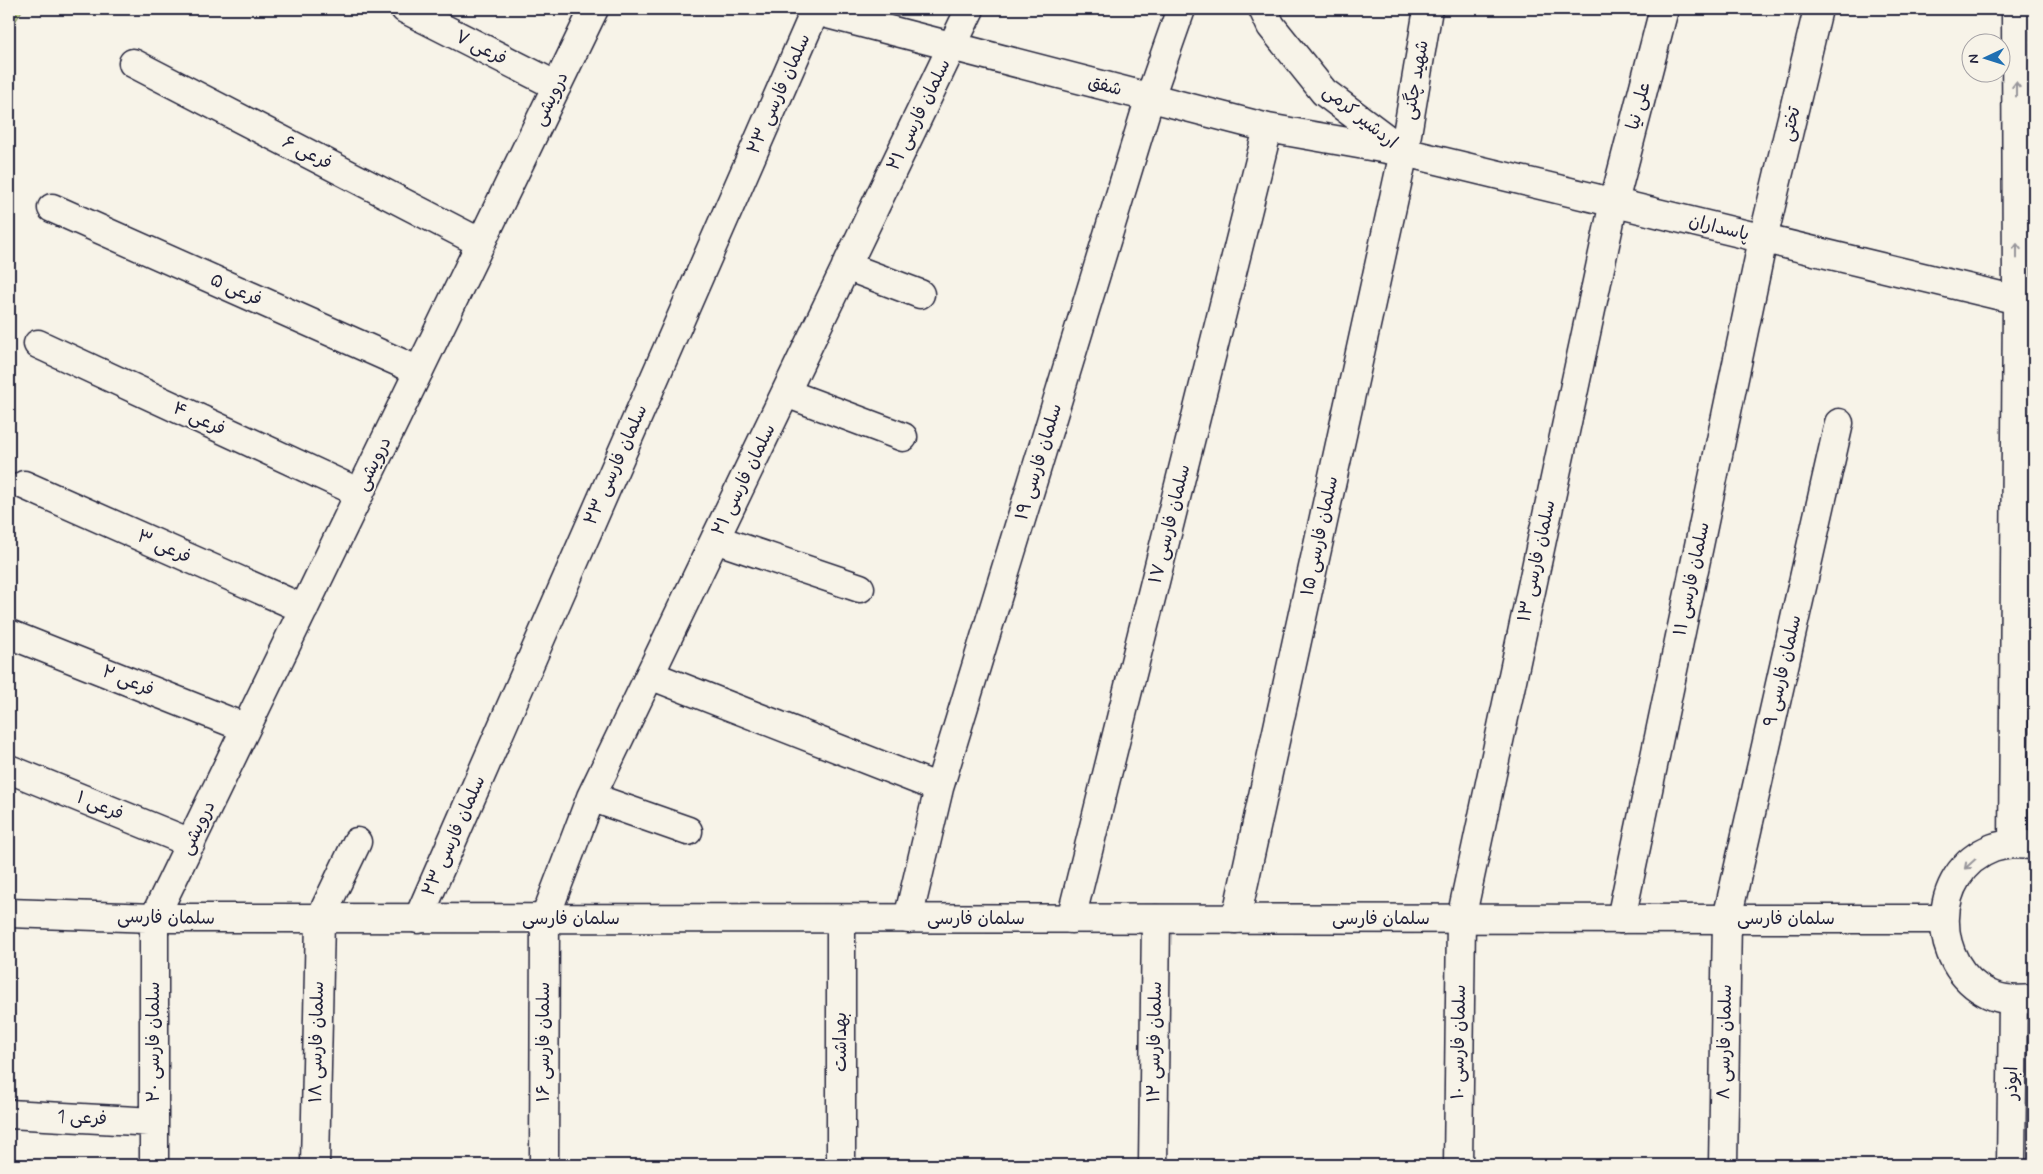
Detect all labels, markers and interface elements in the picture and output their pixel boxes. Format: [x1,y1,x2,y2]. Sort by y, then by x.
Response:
street label: فرعی ۷ [451,25,511,71]
street label: سلمان فارسی ۲۳ [742,30,816,158]
north arrow [1960,32,2010,82]
street label: شهید چگنی [1397,38,1435,122]
text: N [1965,54,1983,64]
street label: سلمان فارسی ۲۱ [882,55,956,175]
street label: درویشی [528,68,574,130]
street label: شفق [1085,70,1125,102]
street label: اردشیر کرمی [1318,79,1402,155]
street label: علی نیا [1621,80,1657,132]
one-way arrow [2011,81,2021,97]
street label: تختی [1775,104,1807,144]
street label: فرعی ۶ [278,130,336,176]
street label: پاسداران [1686,209,1752,247]
one-way arrow [2012,243,2022,260]
street label: فرعی ۵ [206,268,266,312]
street label: فرعی ۴ [169,396,229,442]
street label: سلمان فارسی ۲۳ [579,401,653,529]
street label: سلمان فارسی ۱۹ [1010,401,1068,523]
street label: سلمان فارسی ۲۱ [707,420,781,540]
street label: درویشی [351,433,397,495]
street label: سلمان فارسی ۱۷ [1144,462,1196,586]
street label: سلمان فارسی ۱۵ [1296,474,1344,598]
street label: سلمان فارسی ۱۳ [1512,498,1562,624]
street label: سلمان فارسی ۱۱ [1668,520,1716,638]
street label: فرعی ۳ [133,524,195,570]
street label: سلمان فارسی ۹ [1758,613,1808,729]
street label: فرعی ۲ [98,660,158,702]
street label: سلمان فارسی ۲۳ [417,772,491,900]
street label: فرعی ۱ [73,786,127,826]
street label: درویشی [175,797,221,859]
one-way arrow [1964,858,1977,869]
street label: سلمان فارسی [117,905,215,931]
street label: سلمان فارسی [522,907,620,931]
street label: سلمان فارسی [927,907,1025,931]
street label: سلمان فارسی [1332,907,1430,931]
street label: سلمان فارسی [1737,907,1835,931]
street label: سلمان فارسی ۱۸ [304,981,330,1103]
street label: سلمان فارسی ۱۲ [1142,981,1168,1103]
street label: سلمان فارسی ۲۰ [142,982,166,1102]
street label: سلمان فارسی ۱۶ [532,982,556,1102]
street label: سلمان فارسی ۱۰ [1446,984,1472,1100]
street label: سلمان فارسی ۸ [1712,984,1738,1100]
street label: بهداشت [829,1012,853,1072]
street label: ابوذر [2000,1066,2024,1102]
street label: فرعی 1 [56,1105,108,1131]

